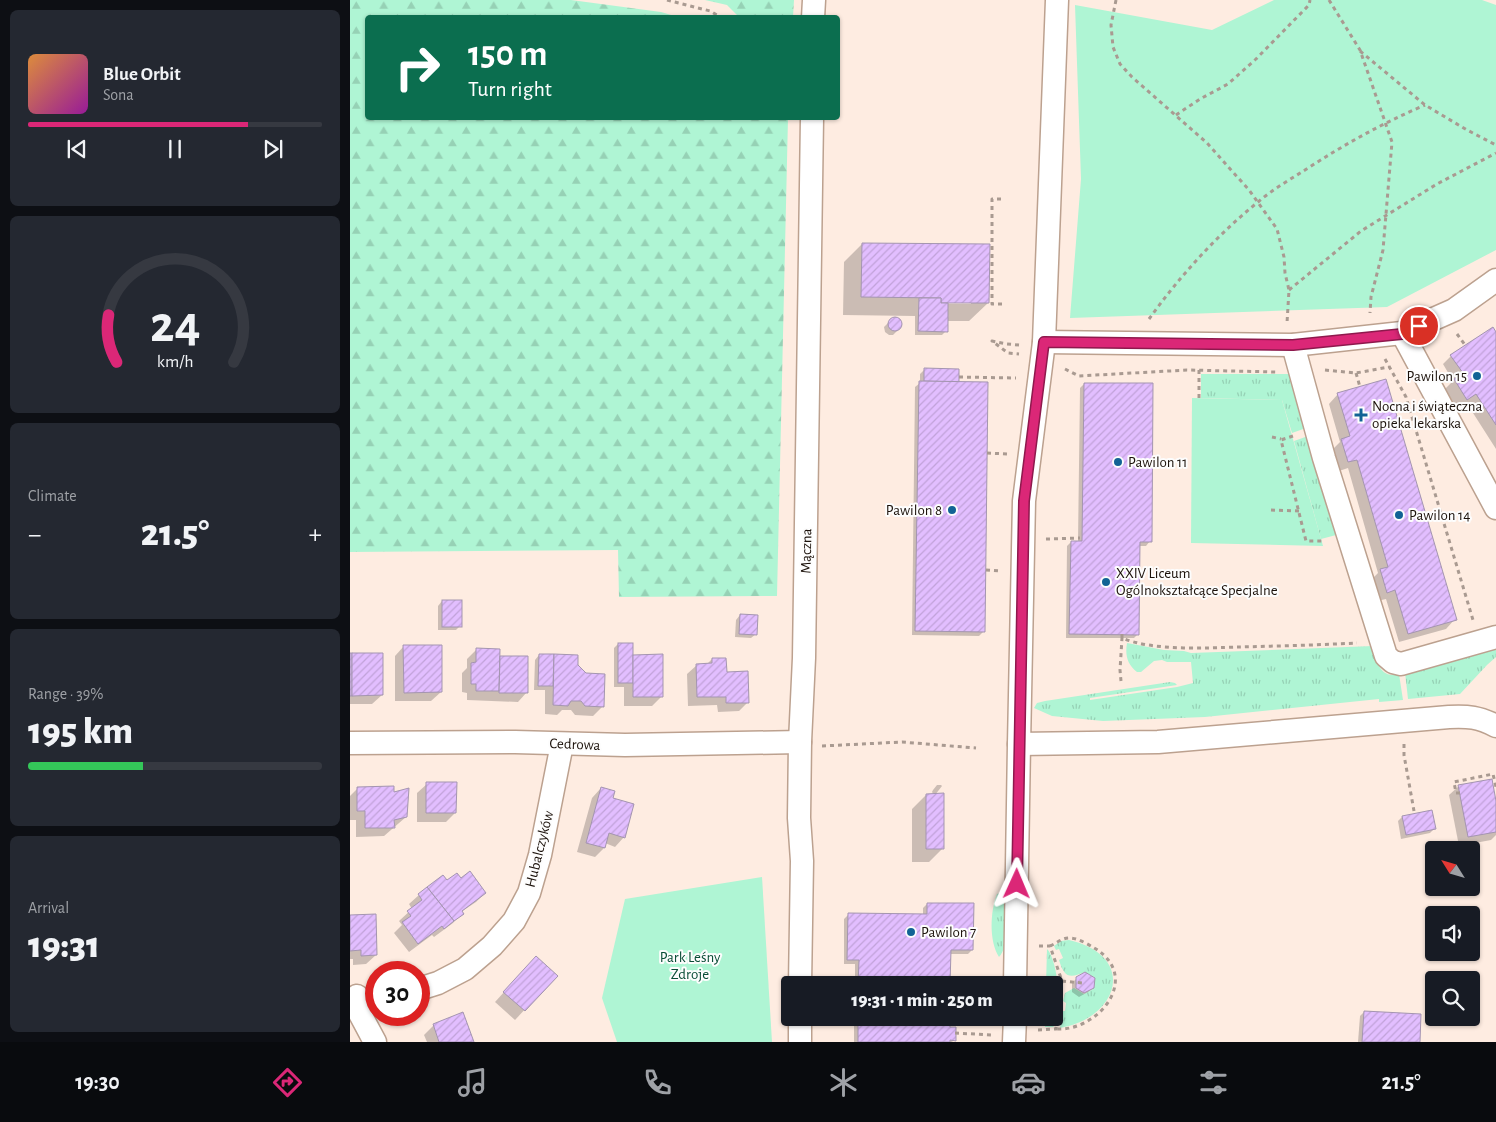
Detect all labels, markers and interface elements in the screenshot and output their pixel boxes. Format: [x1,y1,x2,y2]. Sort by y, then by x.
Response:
icon: right [385,35,450,100]
text: 150 m [468,37,548,72]
text: Blue Orbit [103,65,181,84]
text: Turn right [468,78,552,100]
text: Sona [103,87,134,103]
icon: previous [63,135,91,163]
icon: pause [161,135,189,163]
icon: next [259,135,287,163]
text: 24 [150,299,200,351]
pin [1398,305,1440,347]
icon: arrive [1405,312,1433,340]
text: km/h [157,353,193,371]
place label: Pawilon 15 [1407,369,1467,384]
marker: Pawilon 15 [1471,370,1483,382]
place label: Nocna i świąteczna opieka lekarska [1372,399,1483,431]
marker: Nocna i świąteczna opieka lekarska [1354,408,1368,422]
place label: Pawilon 11 [1128,455,1187,470]
marker: Pawilon 11 [1112,456,1124,468]
text: Climate [28,488,77,504]
place label: Pawilon 8 [886,503,942,518]
marker: Pawilon 8 [946,504,958,516]
place label: Pawilon 14 [1409,508,1470,523]
marker: Pawilon 14 [1393,509,1405,521]
text: 21.5° [141,515,209,553]
text: − [28,521,41,549]
text: + [309,521,322,549]
street label: Mączna [799,528,814,574]
place label: XXIV Liceum Ogólnokształcące Specjalne [1116,566,1278,598]
marker: XXIV Liceum Ogólnokształcące Specjalne [1100,576,1112,588]
text: Range · 39% [28,686,103,702]
text: 195 km [28,713,133,751]
street label: Cedrowa [549,736,601,753]
street label: Hubalczyków [523,809,556,889]
north arrow [1425,841,1480,896]
map controls [1425,841,1480,1026]
position arrow [990,857,1042,909]
text: Arrival [28,900,69,916]
button: sound [1425,906,1480,961]
place label: Pawilon 7 [921,925,976,940]
marker: Pawilon 7 [905,926,917,938]
text: 19:31 [28,927,100,965]
park label: Park Leśny Zdroje [660,950,721,982]
speed limit sign: 30 [365,961,430,1026]
button: search [1425,971,1480,1026]
text: 19:31 · 1 min · 250 m [851,991,993,1010]
icon: directions [270,1065,305,1100]
icon: music [455,1065,490,1100]
icon: phone [640,1065,675,1100]
icon: climate [826,1065,861,1100]
icon: car [1011,1065,1046,1100]
icon: filters [1196,1065,1231,1100]
text: 19:30 [75,1071,120,1093]
text: 21.5° [1382,1071,1421,1093]

